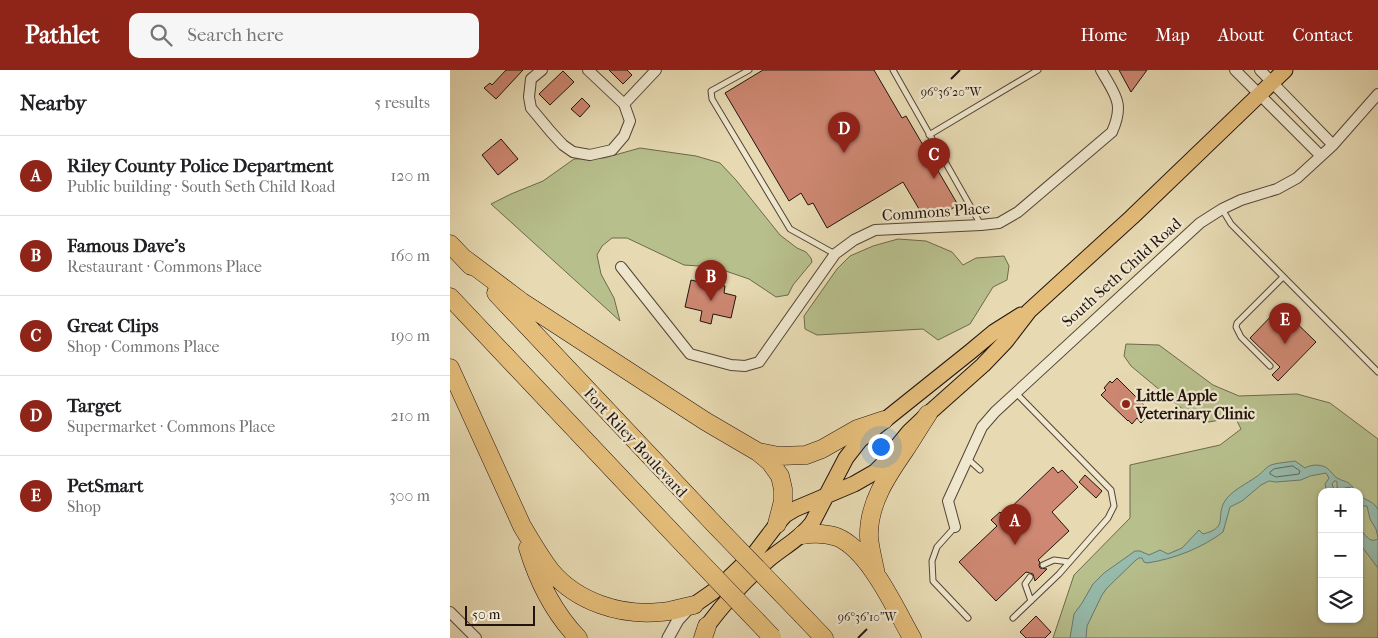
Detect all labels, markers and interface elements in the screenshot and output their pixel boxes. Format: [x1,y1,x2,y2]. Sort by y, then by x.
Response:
search box [129,13,479,58]
text: Pathlet [25,21,99,49]
icon: search [147,21,175,49]
text: Search here [187,24,284,46]
text: Home [1080,25,1127,46]
text: Map [1155,25,1190,46]
text: About [1218,25,1264,46]
text: Contact [1292,25,1353,46]
text: 96°36'20"W [921,85,982,99]
text: Nearby [20,91,86,115]
text: 5 results [374,93,430,112]
pin: D [828,112,860,153]
pin: C [918,138,950,179]
text: Riley County Police Department [67,155,334,177]
text: A [31,166,41,185]
text: 120 m [391,166,430,185]
text: Public building · South Seth Child Road [67,177,335,196]
street label: Commons Place [881,198,991,225]
street label: South Seth Child Road [1058,214,1185,331]
text: Famous Dave's [67,235,185,257]
text: B [31,246,41,265]
text: 160 m [390,246,430,265]
text: Restaurant · Commons Place [67,257,262,276]
pin: B [695,260,727,301]
pin: E [1269,303,1301,344]
text: Great Clips [67,315,158,337]
text: C [31,326,41,345]
text: 190 m [390,326,430,345]
text: Shop · Commons Place [67,337,220,356]
street label: Fort Riley Boulevard [580,384,691,501]
place label: Little Apple Veterinary Clinic [1135,386,1255,424]
text: Target [67,395,121,417]
marker: Little Apple Veterinary Clinic [1120,398,1132,410]
text: D [30,406,42,425]
text: 210 m [391,406,430,425]
text: Supermarket · Commons Place [67,417,275,436]
your location [868,434,894,460]
text: PetSmart [67,475,144,497]
text: E [31,486,41,505]
text: 300 m [389,486,430,505]
map controls [1318,488,1363,623]
button: + [1318,488,1363,533]
text: Shop [67,497,101,516]
pin: A [999,504,1031,545]
button: − [1318,533,1363,578]
button: layers [1318,578,1363,623]
scale bar [465,603,535,626]
text: 50 m [472,606,500,623]
text: 96°36'10"W [838,610,897,624]

